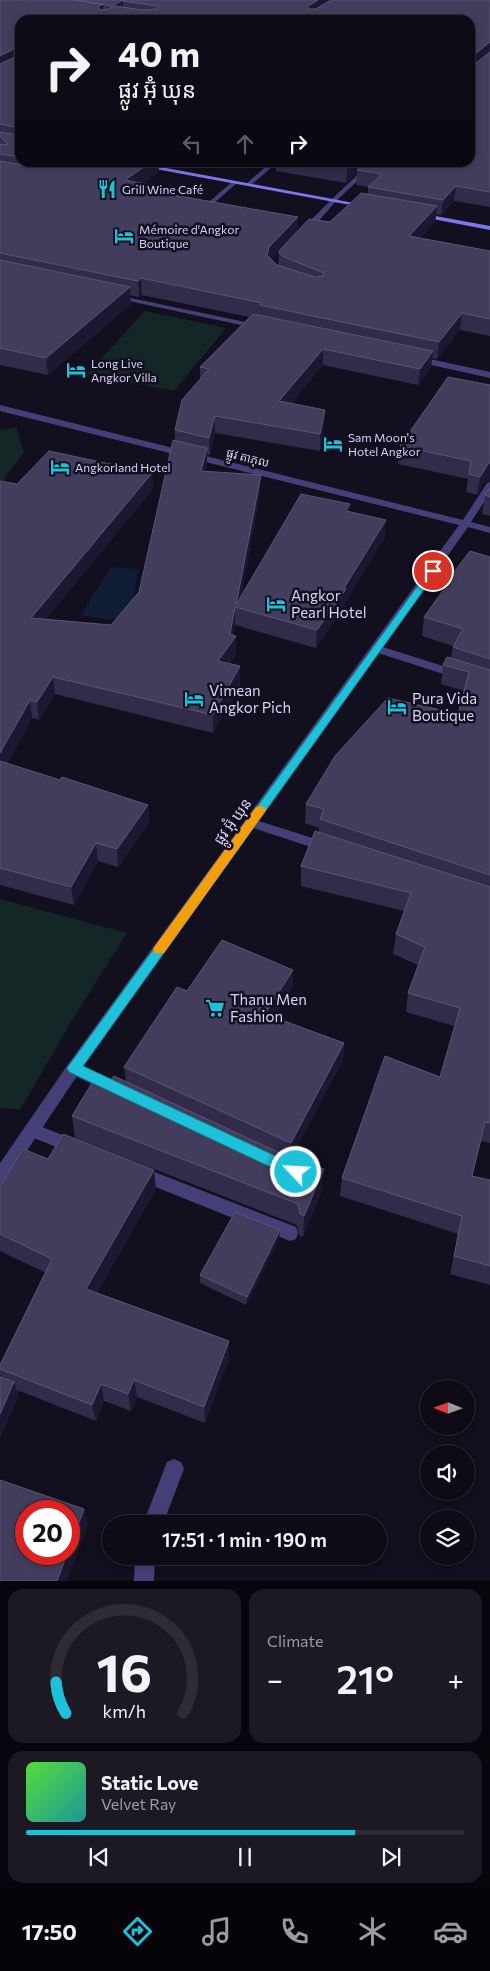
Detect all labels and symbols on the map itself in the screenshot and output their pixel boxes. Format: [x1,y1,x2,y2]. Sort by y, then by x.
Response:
restaurant icon: Grill Wine Café [96,178,118,200]
place label: Grill Wine Café [122,182,203,196]
place label: Mémoire d'Angkor Boutique [139,222,239,250]
hotel icon: Mémoire d'Angkor Boutique [113,225,135,247]
place label: Long Live Angkor Villa [91,356,157,384]
hotel icon: Long Live Angkor Villa [65,359,87,381]
place label: Sam Moon's Hotel Angkor [348,430,421,458]
hotel icon: Sam Moon's Hotel Angkor [322,433,344,455]
street label: ផ្លូវ តាភុល [224,445,271,473]
hotel icon: Angkorland Hotel [49,456,71,478]
place label: Angkorland Hotel [75,460,171,474]
pin [412,550,454,592]
place label: Angkor Pearl Hotel [291,586,366,621]
hotel icon: Angkor Pearl Hotel [265,593,287,615]
place label: Vimean Angkor Pich [209,681,291,716]
hotel icon: Vimean Angkor Pich [183,688,205,710]
place label: Pura Vida Boutique [412,689,477,724]
hotel icon: Pura Vida Boutique [386,696,408,718]
street label: ផ្លូវ អ៊ុំ ឃុន [209,794,259,851]
place label: Thanu Men Fashion [230,990,307,1025]
supermarket icon: Thanu Men Fashion [204,997,226,1019]
position arrow [269,1145,321,1197]
north arrow [420,1380,475,1435]
speed limit sign: 20 [15,1500,80,1565]

